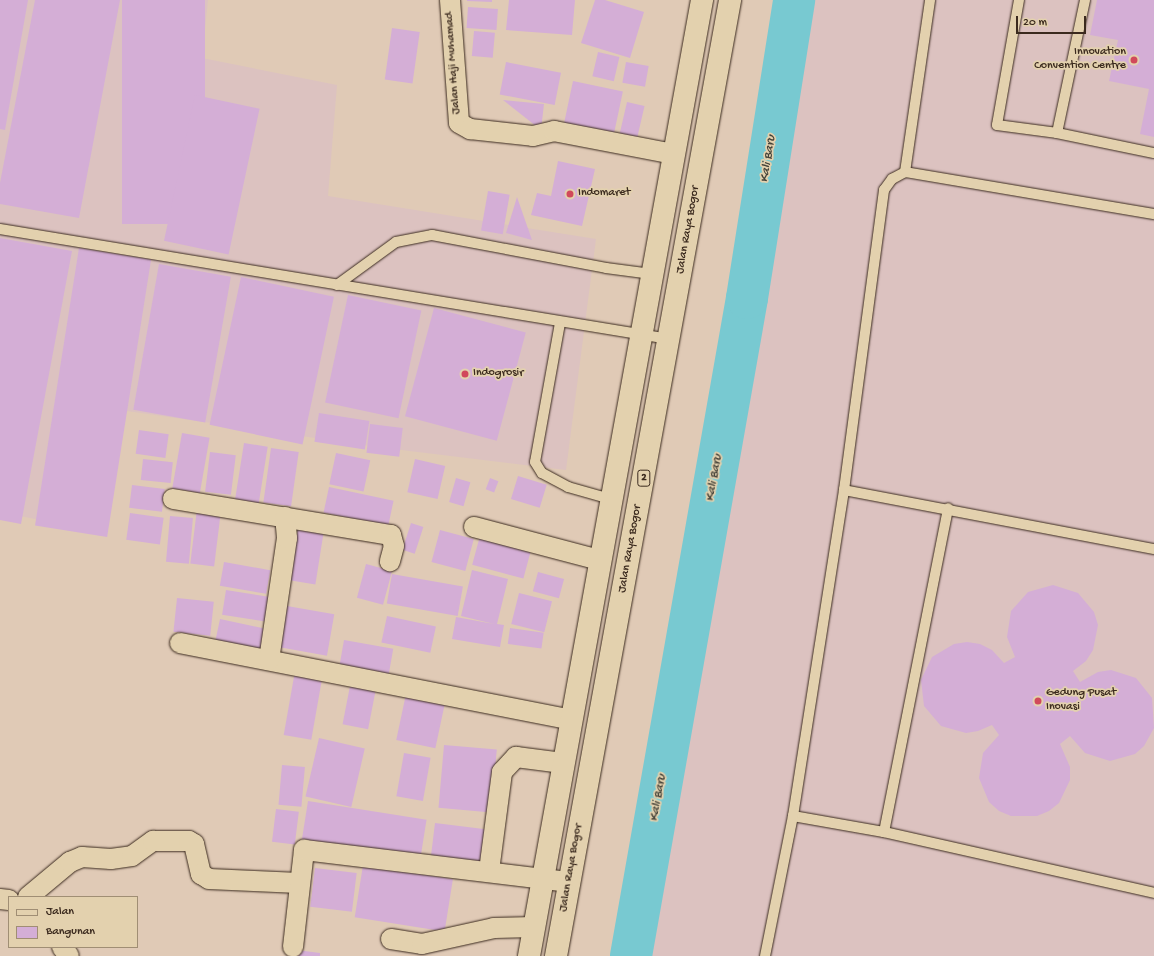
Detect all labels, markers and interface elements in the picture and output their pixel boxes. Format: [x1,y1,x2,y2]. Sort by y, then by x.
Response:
scale bar [1018,8,1088,34]
street label: Jalan Haji Muhamad [443,11,465,115]
text: 20 m [1023,16,1047,30]
place label: Innovation Convention Centre [1034,46,1126,74]
marker: Innovation Convention Centre [1129,55,1139,65]
water label: Kali Baru [758,134,780,184]
street label: Jalan Raya Bogor [674,185,704,275]
place label: Indomaret [578,187,630,201]
marker: Indomaret [565,189,575,199]
place label: Indogrosir [473,367,523,381]
marker: Indogrosir [460,369,470,379]
water label: Kali Baru [703,453,727,503]
road number: 2 [637,469,651,487]
street label: Jalan Raya Bogor [616,504,646,594]
place label: Gedung Pusat Inovasi [1046,687,1116,715]
marker: Gedung Pusat Inovasi [1033,696,1043,706]
water label: Kali Baru [647,773,671,823]
street label: Jalan Raya Bogor [557,823,587,913]
legend [8,896,138,948]
text: Jalan [46,905,74,919]
text: Bangunan [46,925,95,939]

